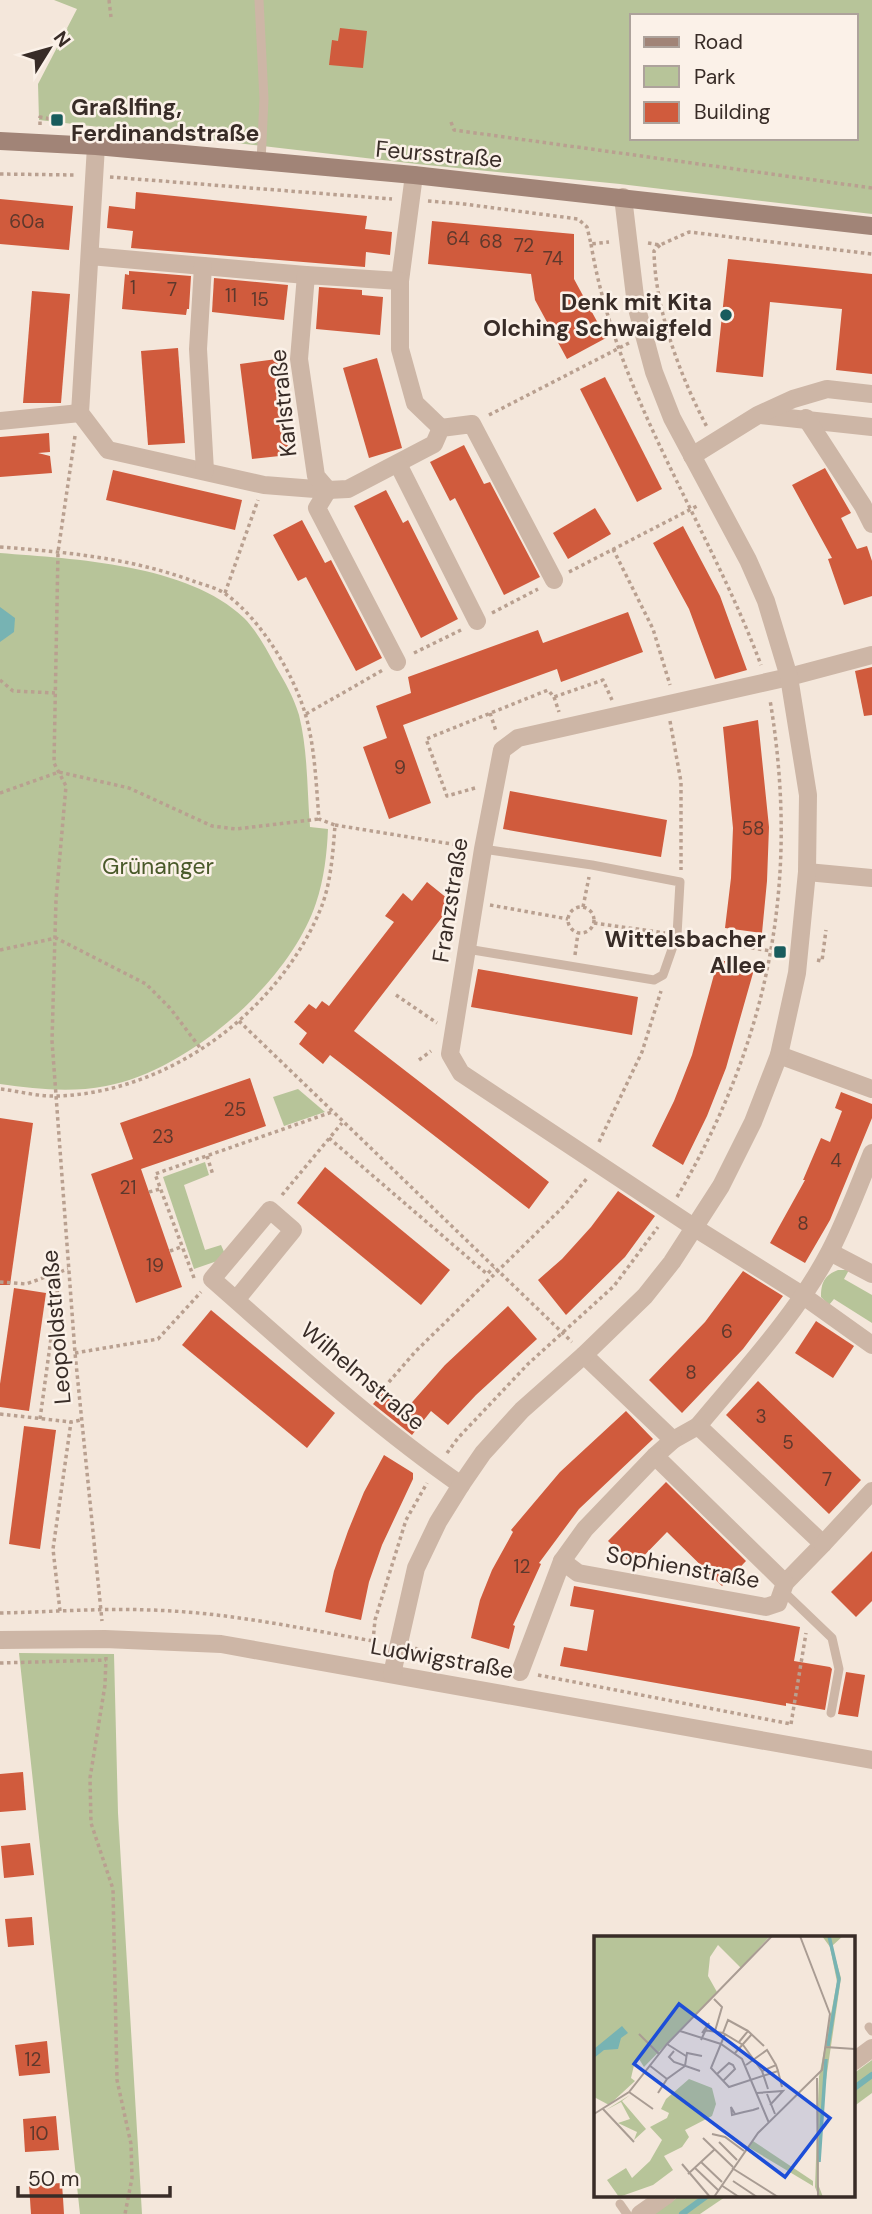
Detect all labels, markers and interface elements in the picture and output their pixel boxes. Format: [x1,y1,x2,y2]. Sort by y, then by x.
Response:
north arrow [14,14,84,84]
legend [630,14,858,140]
text: N [48,26,76,52]
text: Road [694,28,743,56]
text: Park [694,63,736,91]
place label: Graßlfing, Ferdinandstraße [71,92,259,148]
text: Building [694,98,771,126]
marker: Graßlfing, Ferdinandstraße [49,112,65,128]
street label: Feursstraße [374,134,504,174]
house number: 60a [9,209,45,234]
house number: 64 [446,226,470,251]
house number: 68 [479,229,503,254]
house number: 72 [514,233,534,258]
house number: 74 [543,246,563,271]
house number: 1 [130,275,136,300]
house number: 7 [167,277,177,302]
house number: 11 [225,283,237,308]
house number: 15 [251,287,269,312]
place label: Denk mit Kita Olching Schwaigfeld [483,287,712,343]
marker: Denk mit Kita Olching Schwaigfeld [718,307,734,323]
street label: Karlstraße [262,348,304,458]
house number: 9 [394,755,406,780]
house number: 58 [741,816,765,841]
street label: Franzstraße [425,835,475,965]
park label: Grünanger [102,851,214,881]
place label: Wittelsbacher Allee [604,924,766,980]
marker: Wittelsbacher Allee [772,944,788,960]
house number: 25 [224,1097,246,1122]
house number: 23 [152,1124,174,1149]
house number: 4 [830,1148,842,1173]
house number: 21 [120,1175,136,1200]
house number: 8 [797,1211,809,1236]
street label: Leopoldstraße [34,1249,78,1405]
house number: 19 [146,1253,164,1278]
street label: Wilhelmstraße [294,1315,432,1437]
house number: 6 [721,1319,733,1344]
house number: 8 [685,1360,697,1385]
house number: 3 [755,1404,767,1429]
house number: 5 [782,1430,794,1455]
house number: 7 [822,1467,832,1492]
street label: Sophienstraße [604,1539,762,1595]
house number: 12 [514,1554,530,1579]
street label: Ludwigstraße [368,1631,516,1685]
inset map [594,1936,854,2196]
house number: 12 [25,2047,41,2072]
house number: 10 [30,2121,48,2146]
scale bar [18,2154,170,2198]
text: 50 m [28,2165,79,2193]

